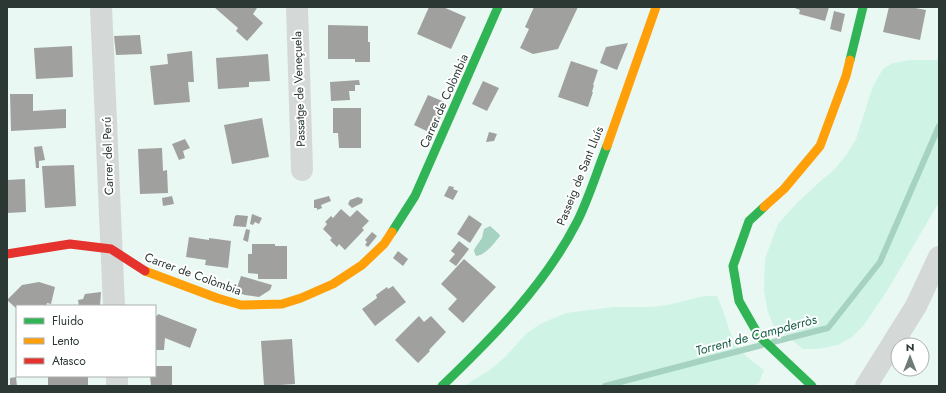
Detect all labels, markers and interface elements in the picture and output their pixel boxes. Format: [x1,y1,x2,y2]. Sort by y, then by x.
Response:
street label: Passatge de Veneçuela [288,31,310,147]
street label: Carrer de Colòmbia [415,51,473,151]
street label: Carrer del Perú [98,117,118,195]
street label: Passeig de Sant Lluís [552,124,608,228]
street label: Carrer de Colòmbia [142,248,244,300]
legend [16,305,156,377]
water label: Torrent de Campderròs [693,309,819,360]
text: Fluido [52,312,84,330]
text: Lento [52,332,80,350]
north arrow [890,337,930,377]
text: N [906,339,914,355]
text: Atasco [52,352,86,370]

